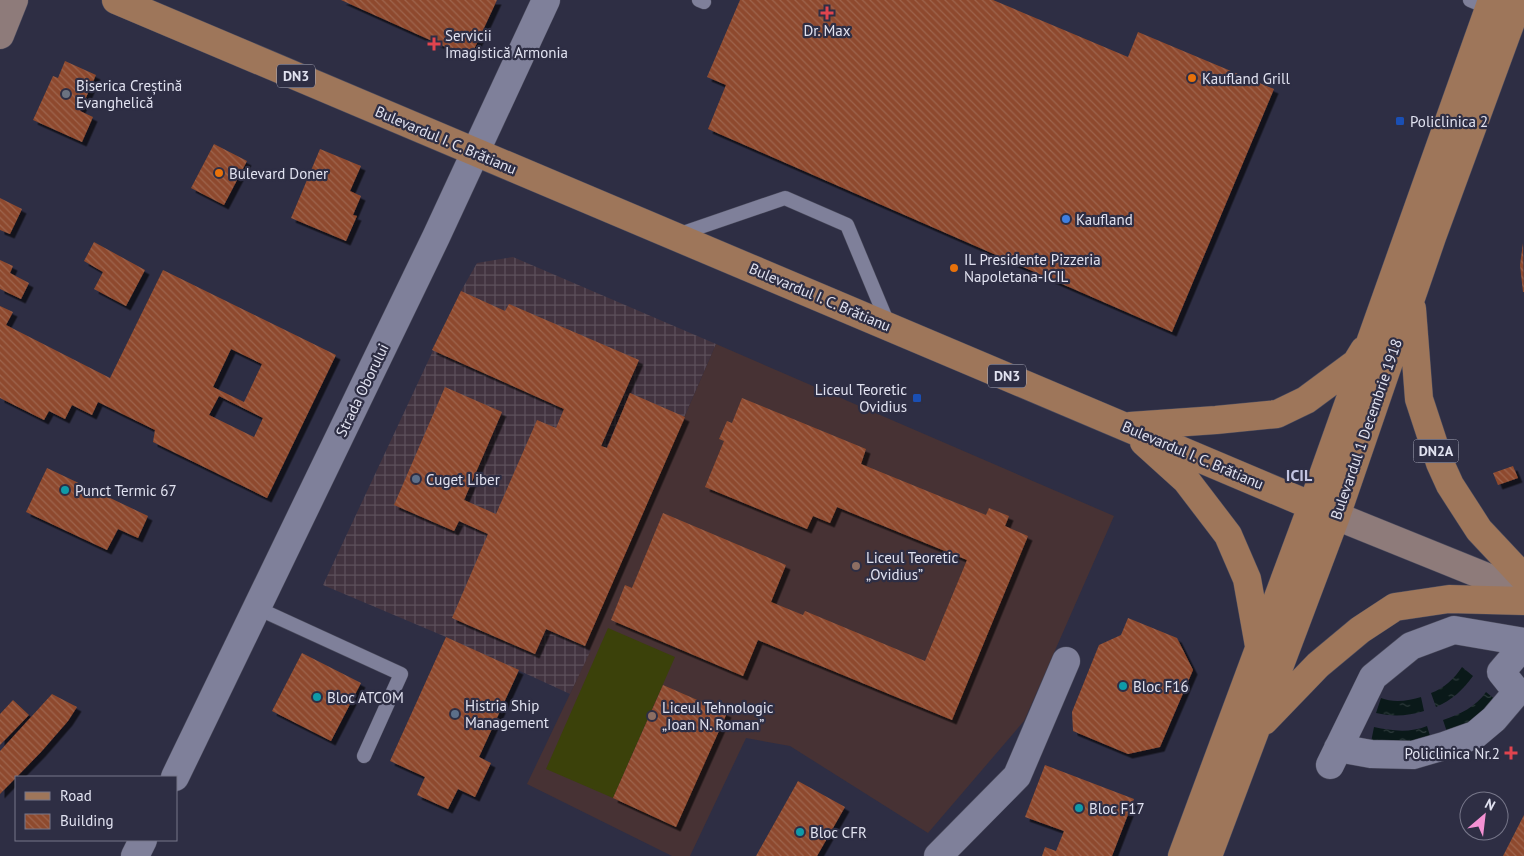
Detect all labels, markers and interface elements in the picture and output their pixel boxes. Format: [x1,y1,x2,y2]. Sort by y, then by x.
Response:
marker: Dr. Max [821,7,833,19]
place label: Dr. Max [803,21,851,40]
place label: Servicii Imagistică Armonia [445,26,568,62]
marker: Servicii Imagistică Armonia [427,37,441,51]
road number: DN3 [277,64,315,88]
place label: Kaufland Grill [1202,69,1290,88]
marker: Kaufland Grill [1186,72,1198,84]
place label: Biserica Creștină Evanghelică [76,76,182,112]
marker: Biserica Creștină Evanghelică [60,88,72,100]
street label: Bulevardul I. C. Brătianu [372,102,520,178]
place label: Policlinica 2 [1410,112,1488,131]
marker: Policlinica 2 [1394,115,1406,127]
place label: Bulevard Doner [229,164,328,183]
marker: Bulevard Doner [213,167,225,179]
place label: Kaufland [1076,210,1133,229]
marker: Kaufland [1060,213,1072,225]
place label: IL Presidente Pizzeria Napoletana-ICIL [964,250,1101,286]
street label: Bulevardul I. C. Brătianu [746,259,894,335]
marker: IL Presidente Pizzeria Napoletana-ICIL [948,262,960,274]
street label: Bulevardul 1 Decembrie 1918 [1326,336,1406,522]
street label: Strada Oborului [331,340,393,440]
road number: DN3 [988,364,1026,388]
place label: Liceul Teoretic Ovidius [815,380,907,416]
marker: Liceul Teoretic Ovidius [911,392,923,404]
street label: Bulevardul I. C. Brătianu [1119,417,1267,493]
road number: DN2A [1414,440,1458,462]
district label: ICIL [1286,465,1313,485]
place label: Cuget Liber [426,470,500,489]
marker: Cuget Liber [410,473,422,485]
place label: Punct Termic 67 [75,481,177,500]
marker: Punct Termic 67 [59,484,71,496]
place label: Liceul Teoretic „Ovidius” [866,548,959,584]
marker: Liceul Teoretic „Ovidius” [850,560,862,572]
place label: Bloc F16 [1133,677,1189,696]
marker: Bloc F16 [1117,680,1129,692]
place label: Bloc ATCOM [327,688,404,707]
marker: Bloc ATCOM [311,691,323,703]
place label: Histria Ship Management [465,696,549,732]
place label: Liceul Tehnologic „Ioan N. Roman” [662,698,774,734]
marker: Histria Ship Management [449,708,461,720]
marker: Liceul Tehnologic „Ioan N. Roman” [646,710,658,722]
place label: Policlinica Nr.2 [1404,744,1500,763]
marker: Policlinica Nr.2 [1504,746,1518,760]
legend [15,776,178,841]
text: Road [60,786,92,805]
north arrow [1459,791,1509,841]
text: N [1482,794,1498,815]
place label: Bloc F17 [1089,799,1145,818]
marker: Bloc F17 [1073,802,1085,814]
text: Building [60,811,114,830]
place label: Bloc CFR [810,823,867,842]
marker: Bloc CFR [794,826,806,838]

